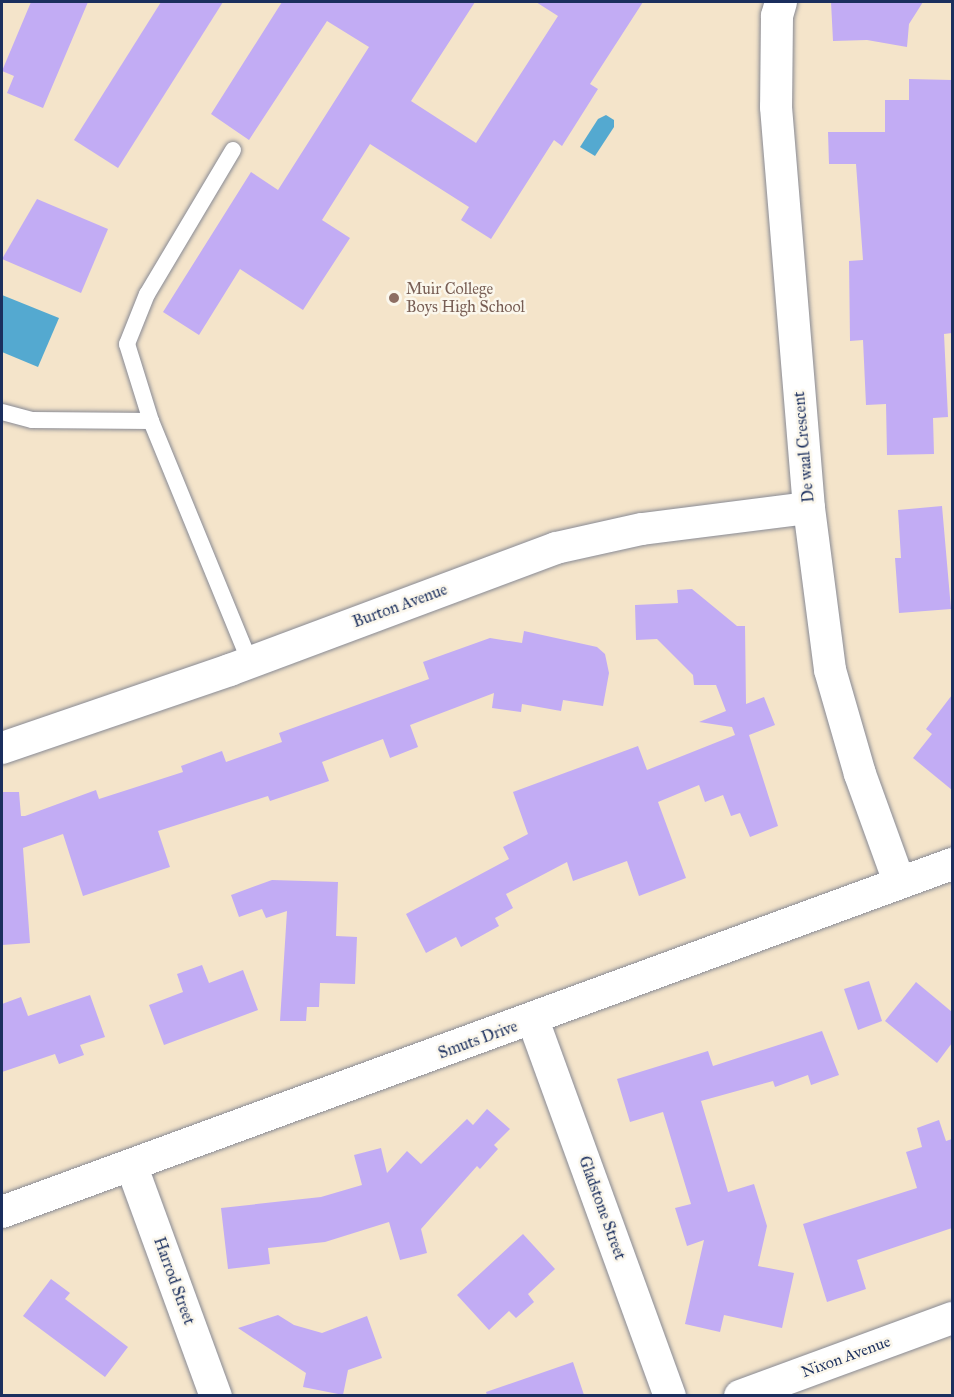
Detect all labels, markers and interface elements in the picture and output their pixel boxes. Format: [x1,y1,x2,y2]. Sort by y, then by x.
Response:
place label: Muir College Boys High School [406,279,525,317]
marker: Muir College Boys High School [387,291,401,305]
street label: De waal Crescent [790,391,818,503]
street label: Burton Avenue [350,580,450,632]
street label: Smuts Drive [436,1017,520,1063]
street label: Gladstone Street [574,1153,630,1263]
street label: Harrod Street [149,1235,199,1327]
street label: Nixon Avenue [799,1332,893,1382]

